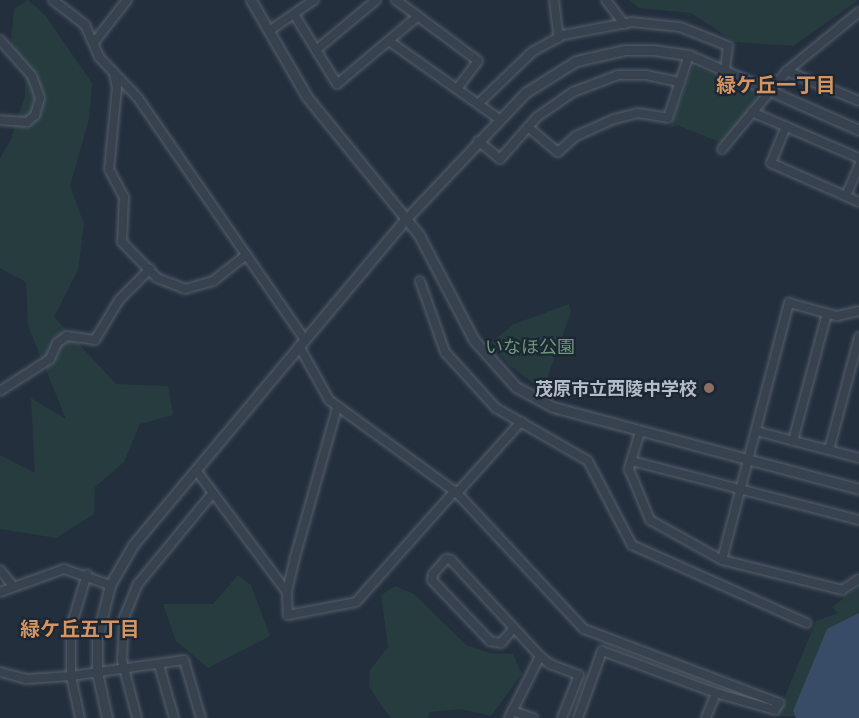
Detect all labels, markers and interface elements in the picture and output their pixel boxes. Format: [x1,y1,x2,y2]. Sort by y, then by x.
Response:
district label: 緑ケ丘一丁目 [716,72,836,96]
park label: いなほ公園 [485,335,575,357]
place label: 茂原市立西陵中学校 [535,377,697,399]
marker: 茂原市立西陵中学校 [702,381,716,395]
district label: 緑ケ丘五丁目 [20,616,140,640]

